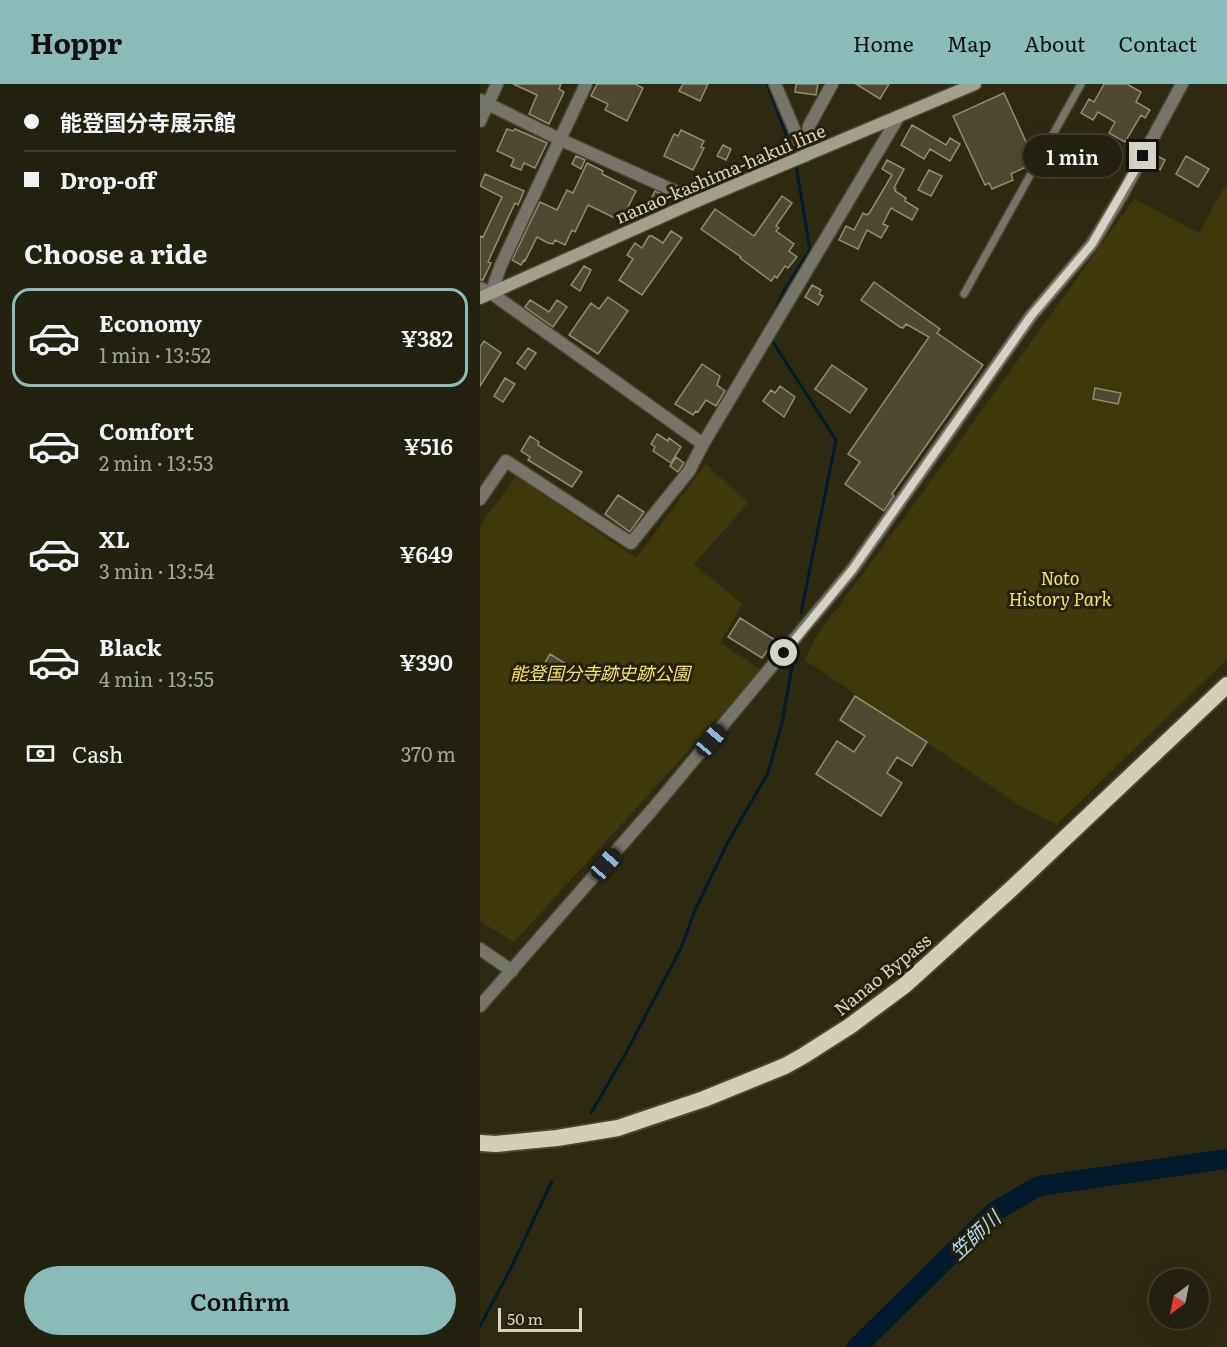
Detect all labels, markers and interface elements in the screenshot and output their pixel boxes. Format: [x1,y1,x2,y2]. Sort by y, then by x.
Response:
text: Hoppr [30,21,122,63]
text: Home [853,27,914,58]
text: Map [947,27,991,58]
text: About [1024,27,1086,58]
text: Contact [1119,27,1197,58]
text: 能登国分寺展示館 [60,105,236,138]
street label: nanao-kashima-hakui line [610,116,830,230]
callout: 1 min [1023,135,1122,177]
text: 1 min [1046,141,1099,171]
route end [1129,142,1156,169]
text: Drop-off [60,163,156,196]
text: Choose a ride [24,232,207,272]
text: Economy [99,306,202,339]
icon: car [27,311,81,365]
text: ¥382 [401,321,453,354]
text: 1 min · 13:52 [99,339,211,369]
text: Comfort [99,414,194,447]
icon: car [27,419,81,473]
text: ¥516 [404,429,453,462]
text: 2 min · 13:53 [99,447,214,477]
text: XL [99,522,130,555]
icon: car [27,527,81,581]
text: ¥649 [400,537,453,570]
text: 3 min · 13:54 [99,555,215,585]
park label: Noto History Park [1008,564,1112,612]
text: Black [99,630,161,663]
icon: car [27,635,81,689]
route start [770,639,797,666]
text: ¥390 [400,645,453,678]
park label: 能登国分寺跡史跡公園 [510,659,693,686]
text: 4 min · 13:55 [99,663,214,693]
car [693,720,729,760]
icon: cash [24,737,57,770]
text: Cash [72,737,123,770]
text: 370 m [401,738,456,768]
car [587,845,625,883]
street label: Nanao Bypass [828,926,936,1022]
water label: 笠師川 [942,1201,1008,1265]
button: Confirm [24,1266,456,1335]
north arrow [1149,1269,1209,1329]
map controls [1149,1269,1209,1329]
scale bar [498,1305,582,1332]
text: 50 m [507,1306,543,1330]

